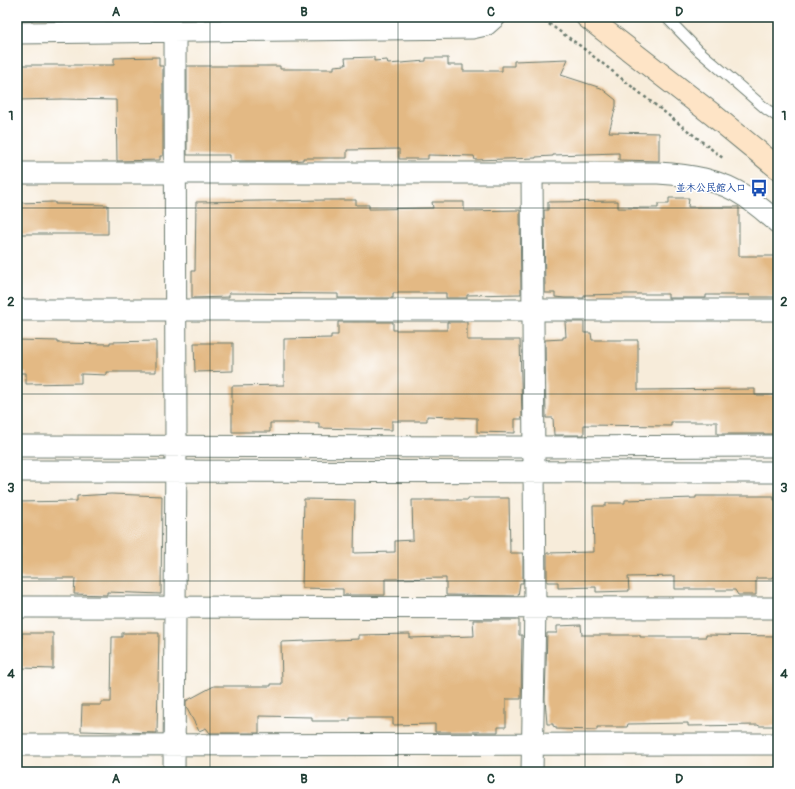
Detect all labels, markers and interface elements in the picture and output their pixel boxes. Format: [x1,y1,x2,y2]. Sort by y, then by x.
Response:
text: A [112,4,121,20]
text: B [300,4,308,20]
text: C [487,4,495,20]
text: D [675,4,683,20]
text: 1 [8,108,14,124]
text: 1 [781,108,787,124]
bus stop icon: 並木公民館入口 [749,178,769,198]
place label: 並木公民館入口 [676,182,746,194]
text: 2 [7,294,15,310]
text: 2 [780,294,788,310]
text: 3 [7,480,15,496]
text: 3 [780,480,788,496]
text: 4 [7,666,15,682]
text: 4 [780,666,788,682]
text: A [112,771,121,787]
text: B [300,771,308,787]
text: C [487,771,495,787]
text: D [675,771,683,787]

